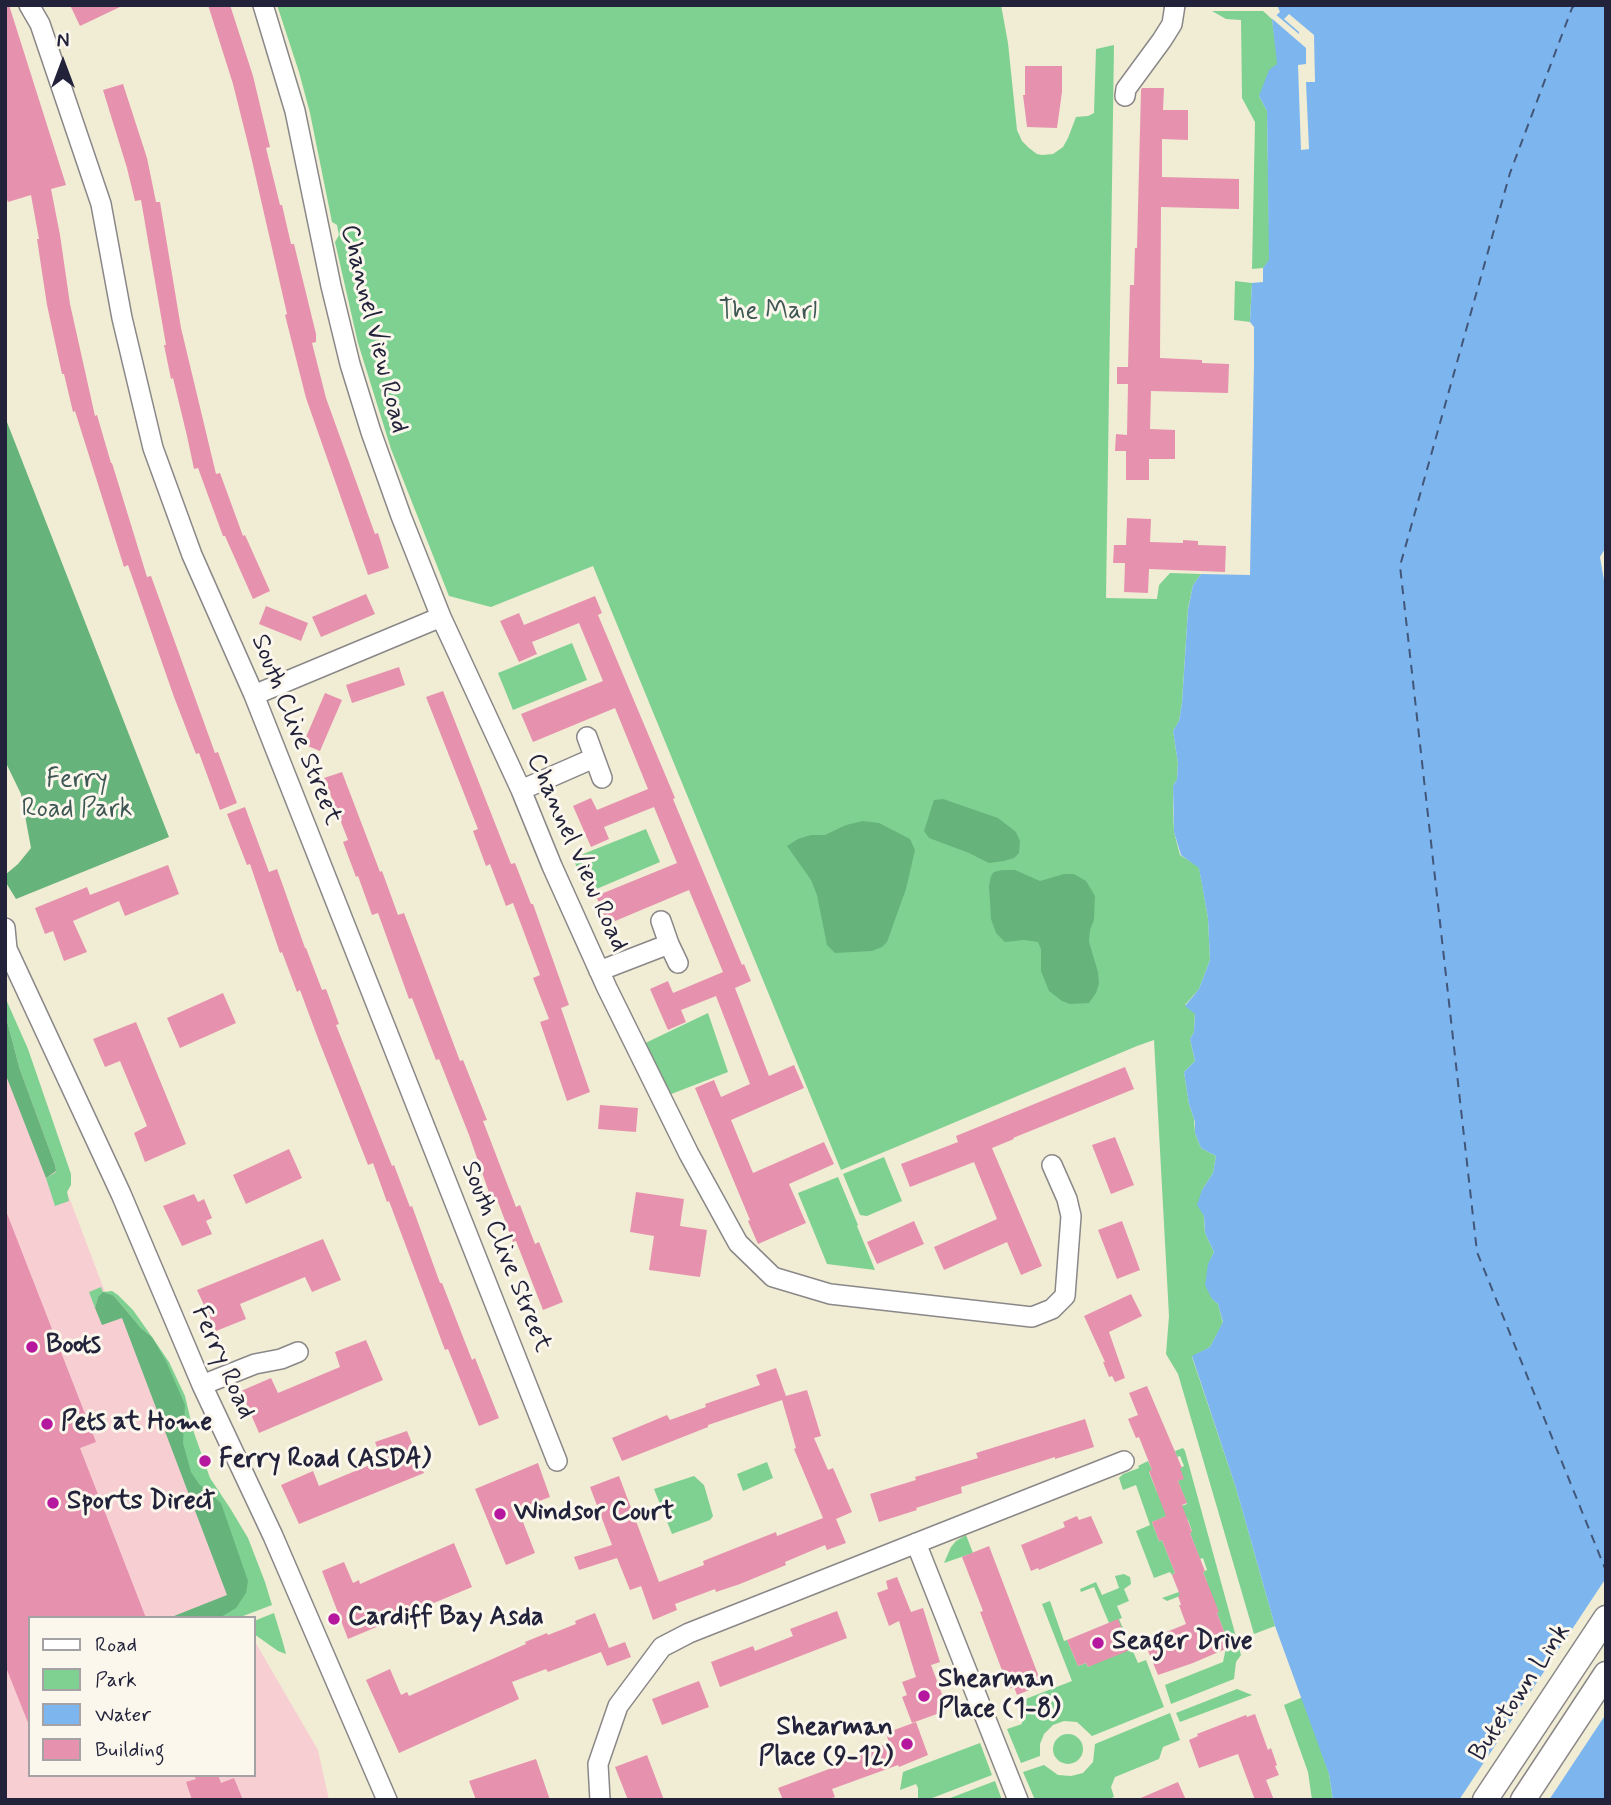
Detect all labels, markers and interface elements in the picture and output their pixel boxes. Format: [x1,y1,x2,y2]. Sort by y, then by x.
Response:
north arrow [28,28,98,98]
text: N [57,29,69,54]
street label: Channel View Road [332,222,414,436]
park label: The Marl [719,297,817,329]
street label: South Clive Street [243,630,347,830]
street label: Channel View Road [518,749,634,957]
park label: Ferry Road Park [22,765,132,826]
street label: South Clive Street [453,1157,557,1357]
street label: Ferry Road [183,1302,261,1424]
place label: Boots [46,1331,101,1363]
marker: Boots [24,1339,40,1355]
place label: Pets at Home [61,1408,212,1440]
marker: Pets at Home [39,1416,55,1432]
place label: Ferry Road (ASDA) [219,1445,431,1477]
marker: Ferry Road (ASDA) [197,1453,213,1469]
place label: Sports Direct [67,1487,215,1519]
marker: Sports Direct [45,1495,61,1511]
place label: Windsor Court [514,1498,674,1530]
marker: Windsor Court [492,1506,508,1522]
place label: Cardiff Bay Asda [348,1603,544,1635]
marker: Cardiff Bay Asda [326,1611,342,1627]
legend [28,1616,256,1777]
street label: Butetown Link [1463,1618,1579,1768]
place label: Seager Drive [1112,1627,1253,1659]
text: Road [95,1631,137,1659]
marker: Seager Drive [1090,1635,1106,1651]
place label: Shearman Place (1-8) [938,1665,1061,1726]
text: Park [95,1666,137,1694]
marker: Shearman Place (1-8) [916,1688,932,1704]
text: Water [95,1701,151,1729]
place label: Shearman Place (9-12) [759,1713,893,1774]
text: Building [95,1736,165,1764]
marker: Shearman Place (9-12) [899,1736,915,1752]

